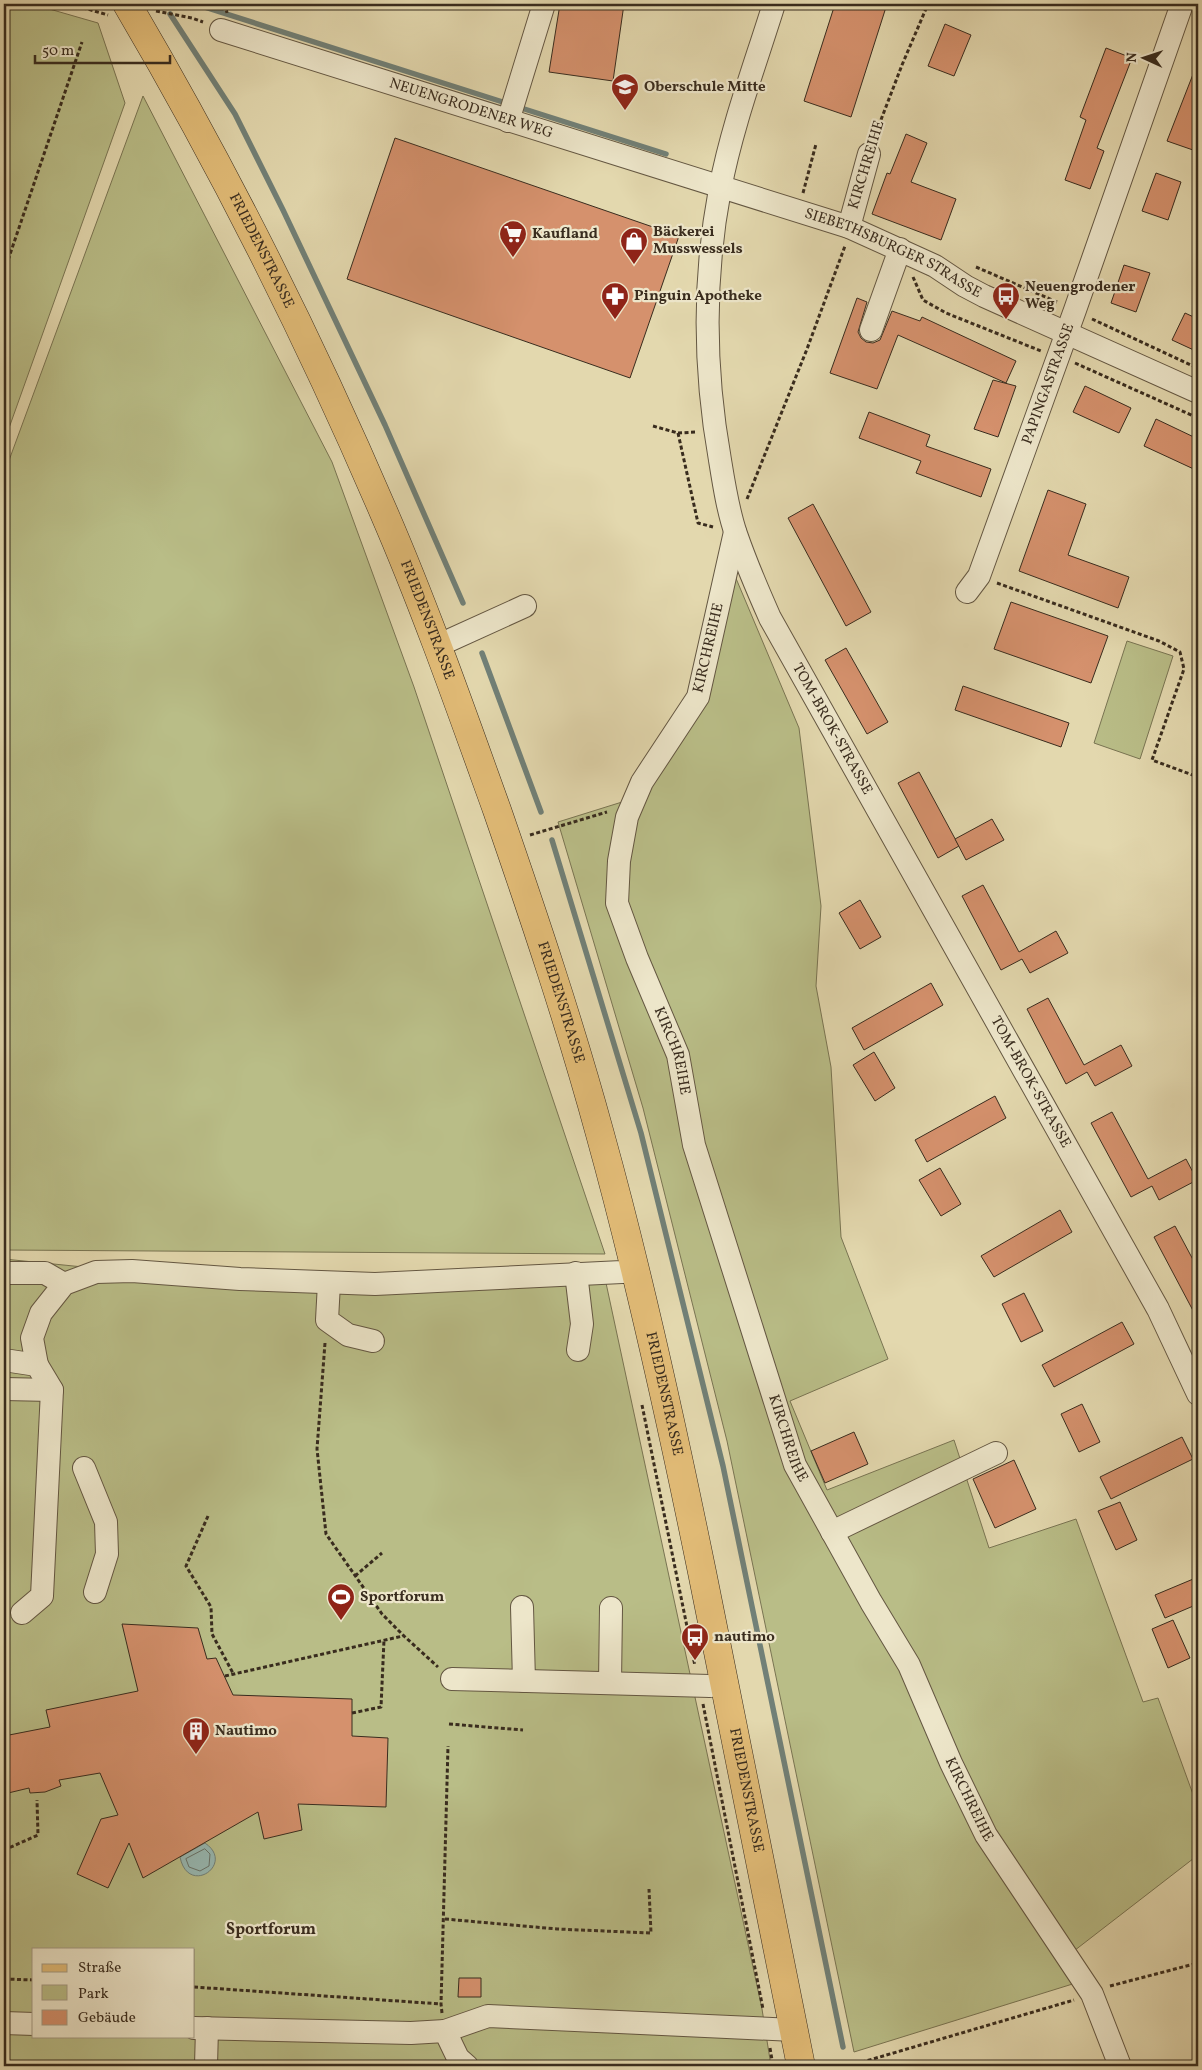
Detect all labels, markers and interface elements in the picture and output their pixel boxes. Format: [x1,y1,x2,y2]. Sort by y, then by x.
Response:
scale bar [35,32,170,64]
north arrow [1120,32,1170,82]
text: 50 m [42,41,74,62]
text: N [1123,52,1142,63]
school or university icon: Oberschule Mitte [610,72,640,111]
street label: NEUENGRODENER WEG [386,73,556,144]
place label: Oberschule Mitte [644,77,766,98]
street label: KIRCHREIHE [844,118,890,212]
street label: FRIEDENSTRASSE [223,189,299,312]
street label: SIEBETHSBURGER STRASSE [802,203,985,303]
supermarket icon: Kaufland [498,219,528,258]
place label: Bäckerei Musswessels [653,222,743,260]
place label: Kaufland [532,224,598,245]
shop icon: Bäckerei Musswessels [619,226,649,265]
place label: Neuengrodener Weg [1025,277,1135,315]
pharmacy icon: Pinguin Apotheke [600,281,630,320]
bus stop icon: Neuengrodener Weg [991,281,1021,320]
place label: Pinguin Apotheke [634,286,762,307]
street label: PAPINGASTRASSE [1017,321,1080,448]
street label: FRIEDENSTRASSE [394,557,460,683]
street label: KIRCHREIHE [688,601,730,695]
street label: TOM-BROK-STRASSE [787,659,878,799]
street label: FRIEDENSTRASSE [532,939,590,1066]
street label: KIRCHREIHE [648,1004,695,1097]
street label: TOM-BROK-STRASSE [985,1012,1076,1152]
street label: FRIEDENSTRASSE [640,1330,688,1458]
street label: KIRCHREIHE [763,1392,813,1486]
sports icon: Sportforum [326,1582,356,1621]
place label: Sportforum [360,1587,445,1608]
bus stop icon: nautimo [680,1622,710,1661]
place label: nautimo [714,1627,775,1648]
building icon: Nautimo [181,1716,211,1755]
place label: Nautimo [215,1721,277,1742]
street label: FRIEDENSTRASSE [724,1726,769,1854]
street label: KIRCHREIHE [939,1754,998,1846]
district label: Sportforum [226,1919,316,1941]
legend [32,1948,195,2038]
text: Straße [78,1958,121,1979]
text: Park [78,1984,109,2005]
text: Gebäude [78,2008,136,2029]

